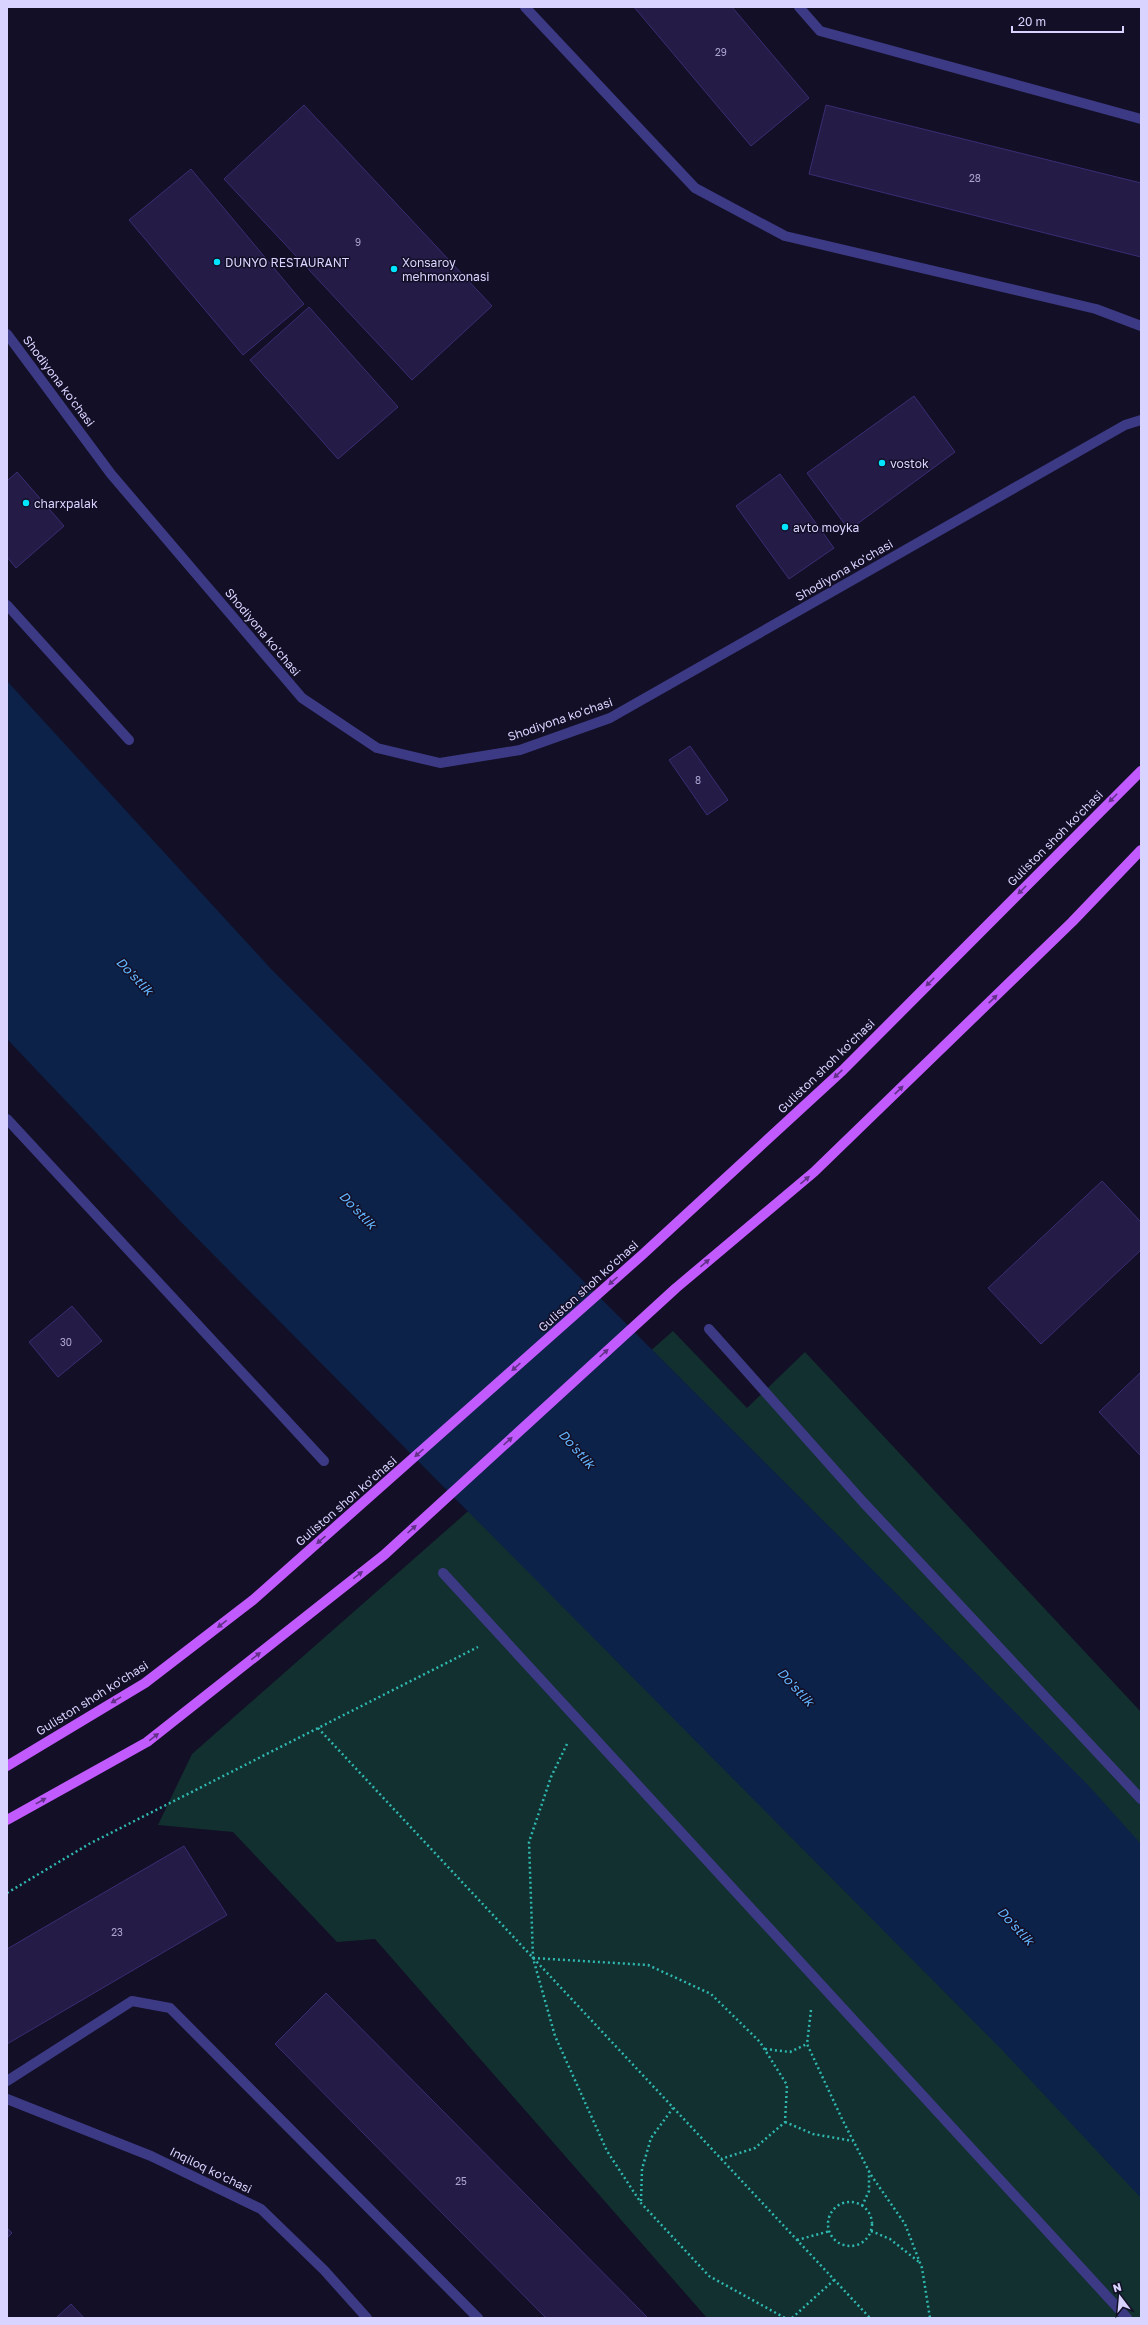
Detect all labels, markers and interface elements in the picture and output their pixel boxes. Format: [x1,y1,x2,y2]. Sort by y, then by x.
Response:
scale bar [1012,8,1123,34]
text: 20 m [1018,14,1046,29]
house number: 29 [715,46,727,58]
house number: 28 [969,172,981,184]
house number: 9 [355,236,361,248]
place label: DUNYO RESTAURANT [225,255,350,270]
place label: Xonsaroy mehmonxonasi [402,255,489,284]
marker: DUNYO RESTAURANT [212,257,222,267]
marker: Xonsaroy mehmonxonasi [389,264,399,274]
street label: Shodiyona ko'chasi [20,333,98,429]
place label: vostok [890,456,929,471]
marker: vostok [877,458,887,468]
place label: charxpalak [34,496,98,511]
marker: charxpalak [21,498,31,508]
place label: avto moyka [793,520,859,535]
marker: avto moyka [780,522,790,532]
street label: Shodiyona ko'chasi [793,536,895,604]
street label: Shodiyona ko'chasi [222,585,304,679]
street label: Shodiyona ko'chasi [505,694,615,744]
house number: 8 [695,774,701,786]
street label: Guliston shoh ko'chasi [1004,787,1106,889]
one-way arrow [1109,793,1118,803]
one-way arrow [1017,885,1027,895]
water label: Do'stlik [113,954,158,1000]
one-way arrow [925,977,935,987]
one-way arrow [988,995,998,1004]
street label: Guliston shoh ko'chasi [774,1016,878,1116]
one-way arrow [833,1069,843,1079]
one-way arrow [894,1085,904,1095]
one-way arrow [800,1175,811,1184]
water label: Do'stlik [336,1188,381,1234]
street label: Guliston shoh ko'chasi [535,1237,641,1335]
one-way arrow [700,1258,711,1267]
one-way arrow [608,1276,619,1285]
house number: 30 [60,1336,72,1348]
one-way arrow [599,1348,609,1358]
one-way arrow [511,1362,521,1372]
water label: Do'stlik [555,1426,600,1473]
one-way arrow [503,1436,513,1446]
one-way arrow [414,1449,424,1458]
street label: Guliston shoh ko'chasi [292,1453,400,1549]
one-way arrow [407,1524,418,1533]
one-way arrow [316,1535,326,1545]
one-way arrow [352,1571,363,1580]
one-way arrow [216,1620,227,1628]
one-way arrow [250,1652,261,1660]
street label: Guliston shoh ko'chasi [33,1657,151,1739]
water label: Do'stlik [774,1664,819,1711]
one-way arrow [111,1696,121,1704]
one-way arrow [148,1732,159,1741]
one-way arrow [35,1798,47,1805]
water label: Do'stlik [994,1903,1039,1950]
house number: 23 [111,1926,123,1938]
street label: Inqiloq ko'chasi [168,2144,254,2196]
house number: 25 [455,2175,467,2187]
north arrow [1100,2277,1140,2317]
text: N [1111,2280,1123,2294]

